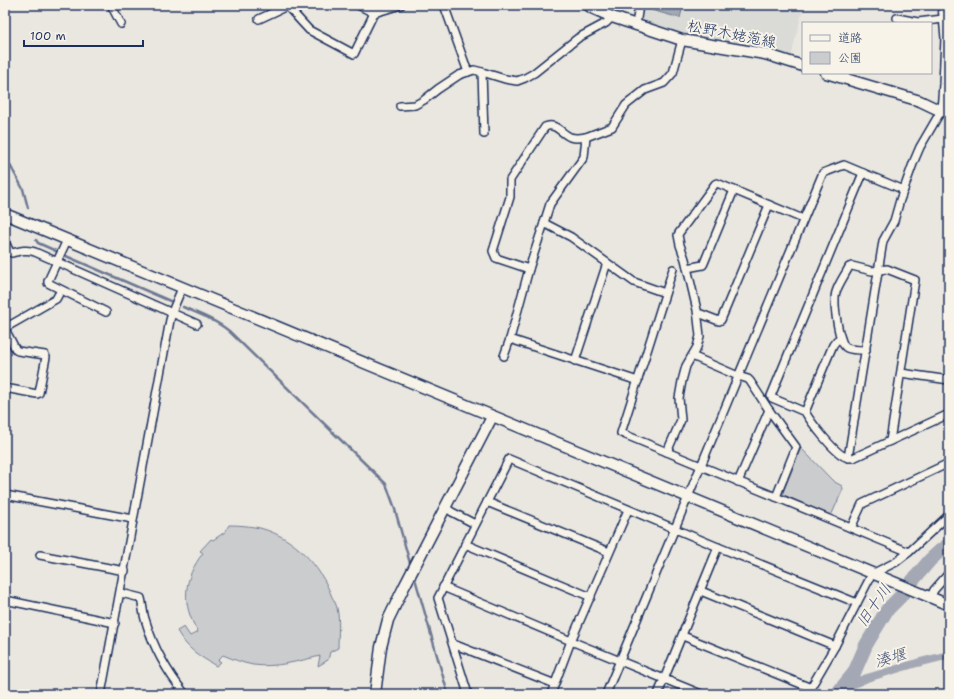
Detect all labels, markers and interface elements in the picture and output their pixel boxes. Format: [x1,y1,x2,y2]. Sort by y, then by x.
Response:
street label: 松野木姥萢線 [686,16,778,52]
scale bar [24,22,143,48]
legend [802,22,932,74]
text: 100 m [30,28,66,44]
text: 道路 [838,30,862,46]
text: 公園 [838,50,862,66]
water label: 旧十川 [851,580,896,631]
water label: 湊堰 [872,642,910,672]

